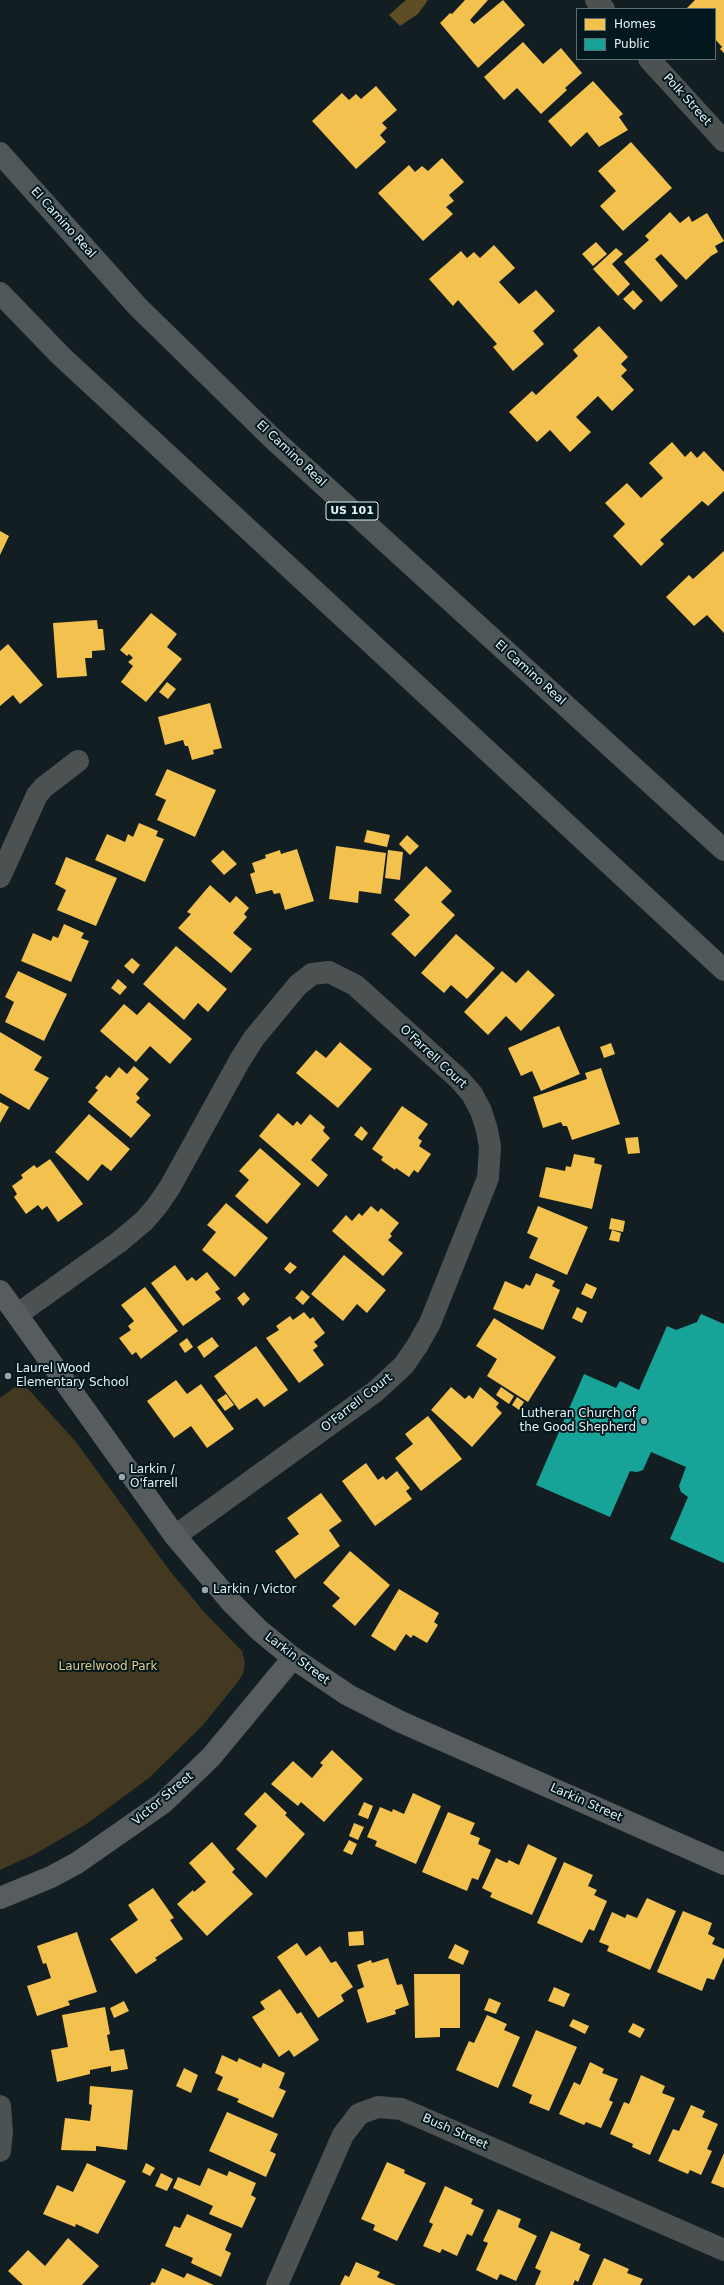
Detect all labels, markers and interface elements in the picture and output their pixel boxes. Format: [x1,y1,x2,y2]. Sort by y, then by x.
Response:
legend [576,8,716,60]
text: Homes [614,17,656,31]
text: Public [614,37,650,51]
street label: Polk Street [660,71,714,129]
street label: El Camino Real [27,185,99,261]
street label: El Camino Real [253,418,329,490]
road number: US 101 [326,502,378,520]
street label: El Camino Real [492,637,568,709]
street label: O'Farrell Court [397,1022,469,1092]
place label: Laurel Wood Elementary School [16,1362,129,1390]
marker: Laurel Wood Elementary School [3,1371,13,1381]
street label: O'Farrell Court [319,1371,395,1435]
place label: Lutheran Church of the Good Shepherd [520,1407,636,1435]
marker: Lutheran Church of the Good Shepherd [639,1416,649,1426]
place label: Larkin / O'farrell [130,1463,178,1491]
marker: Larkin / O'farrell [117,1472,127,1482]
place label: Larkin / Victor [213,1583,296,1597]
marker: Larkin / Victor [200,1585,210,1595]
street label: Larkin Street [262,1630,332,1688]
park label: Laurelwood Park [59,1660,157,1674]
street label: Victor Street [130,1769,196,1829]
street label: Larkin Street [548,1781,624,1825]
street label: Bush Street [420,2111,490,2153]

